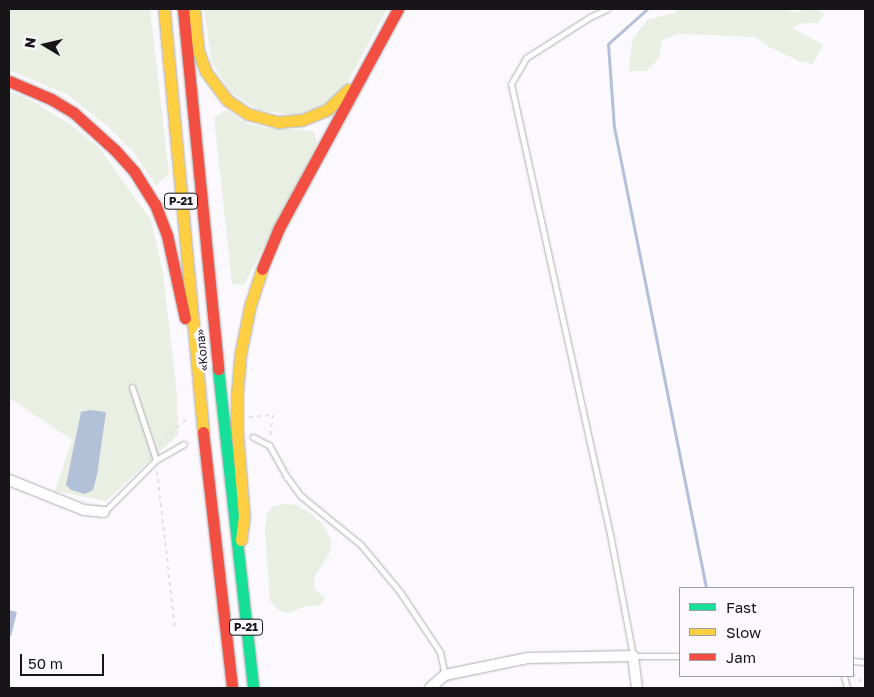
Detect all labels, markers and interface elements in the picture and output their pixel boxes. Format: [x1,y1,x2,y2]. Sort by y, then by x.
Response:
north arrow [20,20,70,70]
text: N [20,36,39,49]
road number: Р-21 [164,192,198,210]
street label: «Кола» [193,328,211,372]
legend [679,587,854,677]
text: Fast [726,598,757,616]
road number: Р-21 [228,618,264,636]
text: Slow [726,623,761,641]
scale bar [22,644,106,676]
text: Jam [726,648,756,666]
text: 50 m [28,654,63,672]

